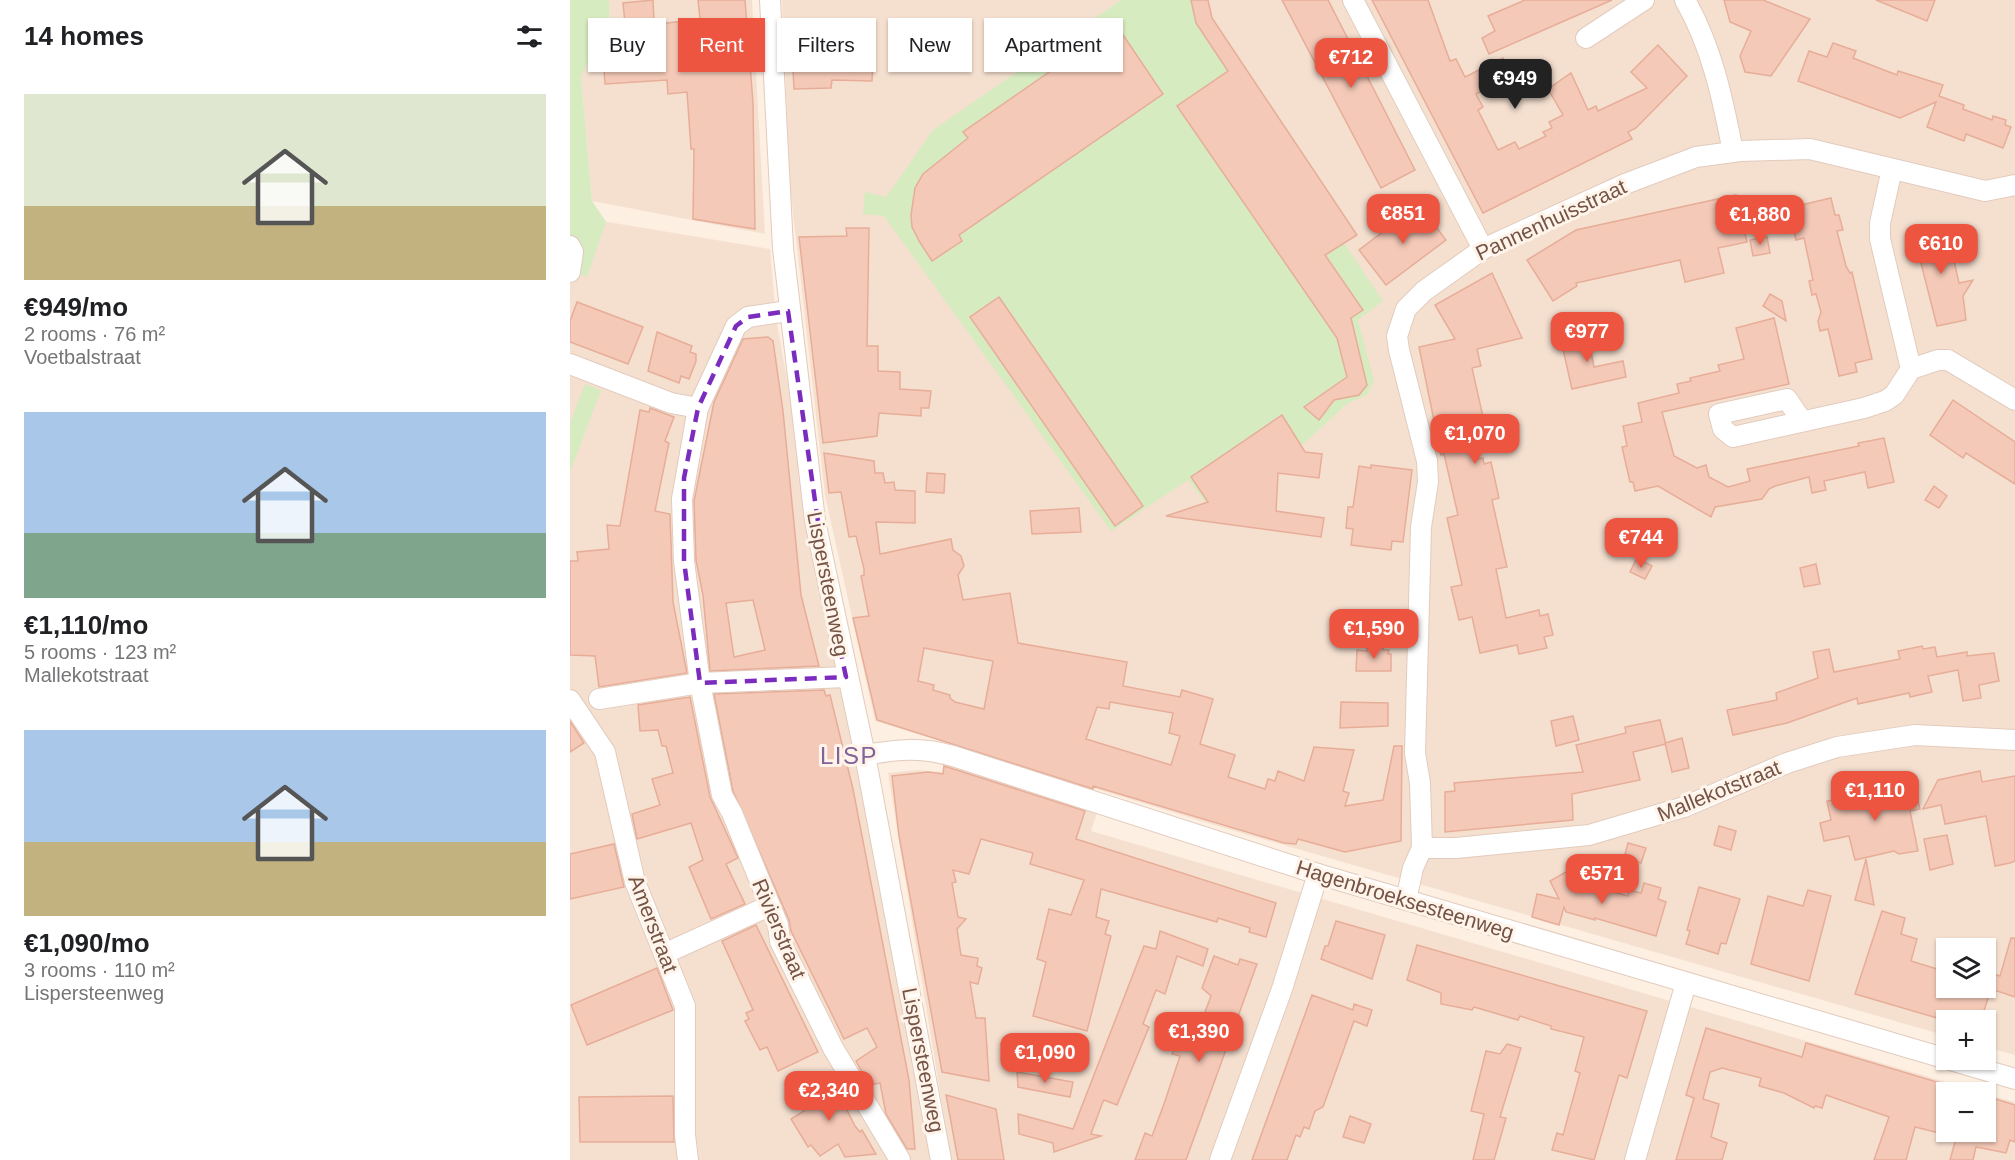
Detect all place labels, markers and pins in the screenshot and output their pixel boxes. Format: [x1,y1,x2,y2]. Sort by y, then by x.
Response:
pin: €712 [1315,38,1387,89]
pin: €949 [1479,59,1551,110]
pin: €851 [1367,194,1439,245]
pin: €1,880 [1711,195,1809,246]
pin: €610 [1905,224,1977,275]
pin: €977 [1551,312,1623,363]
pin: €1,070 [1426,414,1524,465]
pin: €744 [1605,518,1677,569]
pin: €1,590 [1325,609,1423,660]
pin: €1,110 [1826,771,1924,822]
pin: €571 [1566,854,1638,905]
pin: €1,390 [1150,1012,1248,1063]
pin: €1,090 [996,1033,1094,1084]
pin: €2,340 [780,1071,878,1122]

